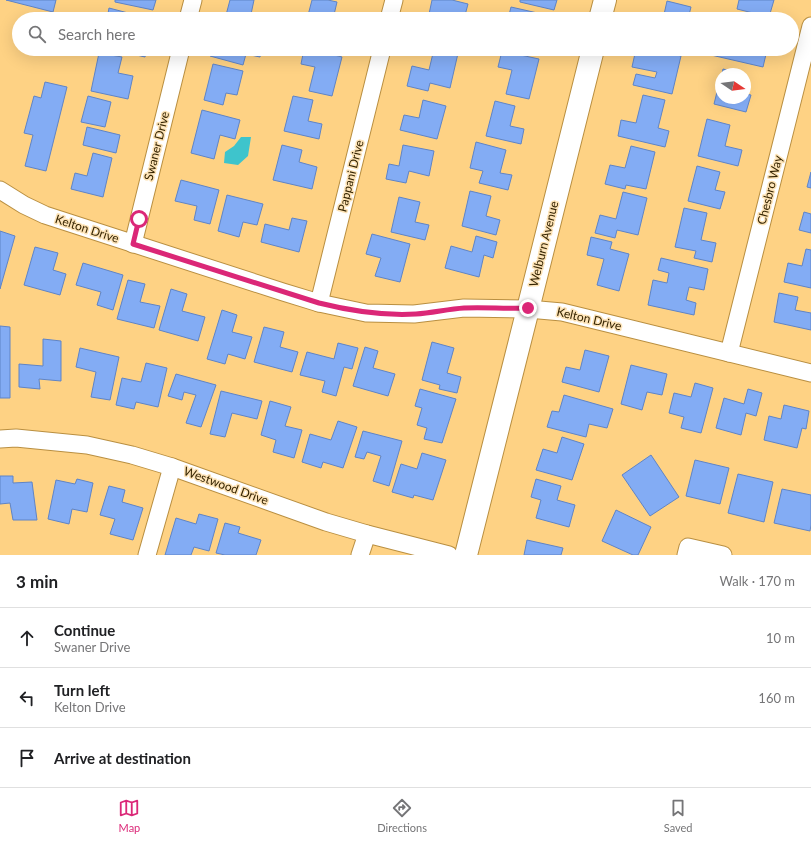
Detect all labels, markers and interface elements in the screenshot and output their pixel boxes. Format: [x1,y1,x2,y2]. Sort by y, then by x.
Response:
search box [12,12,799,56]
icon: search [26,23,48,45]
text: Search here [58,25,135,43]
north arrow [715,68,751,104]
street label: Swaner Drive [141,110,172,182]
street label: Pappani Drive [334,138,367,213]
street label: Chesbro Way [754,153,786,226]
street label: Welburn Avenue [526,199,561,288]
route start [130,210,148,228]
street label: Kelton Drive [53,211,121,246]
route end [519,299,537,317]
street label: Kelton Drive [555,304,623,333]
street label: Westwood Drive [182,463,271,508]
text: 3 min [16,571,58,592]
text: Walk · 170 m [719,573,795,589]
text: Continue [54,621,115,639]
icon: ahead [16,627,38,649]
text: 10 m [766,630,795,646]
text: Swaner Drive [54,639,130,655]
text: Turn left [54,681,110,699]
icon: left [16,687,38,709]
text: 160 m [758,690,795,706]
text: Kelton Drive [54,699,126,715]
icon: arrive [16,747,38,769]
text: Arrive at destination [54,749,191,767]
tab: Map [118,797,140,834]
tab: Directions [377,797,427,834]
tab: Saved [664,797,693,834]

